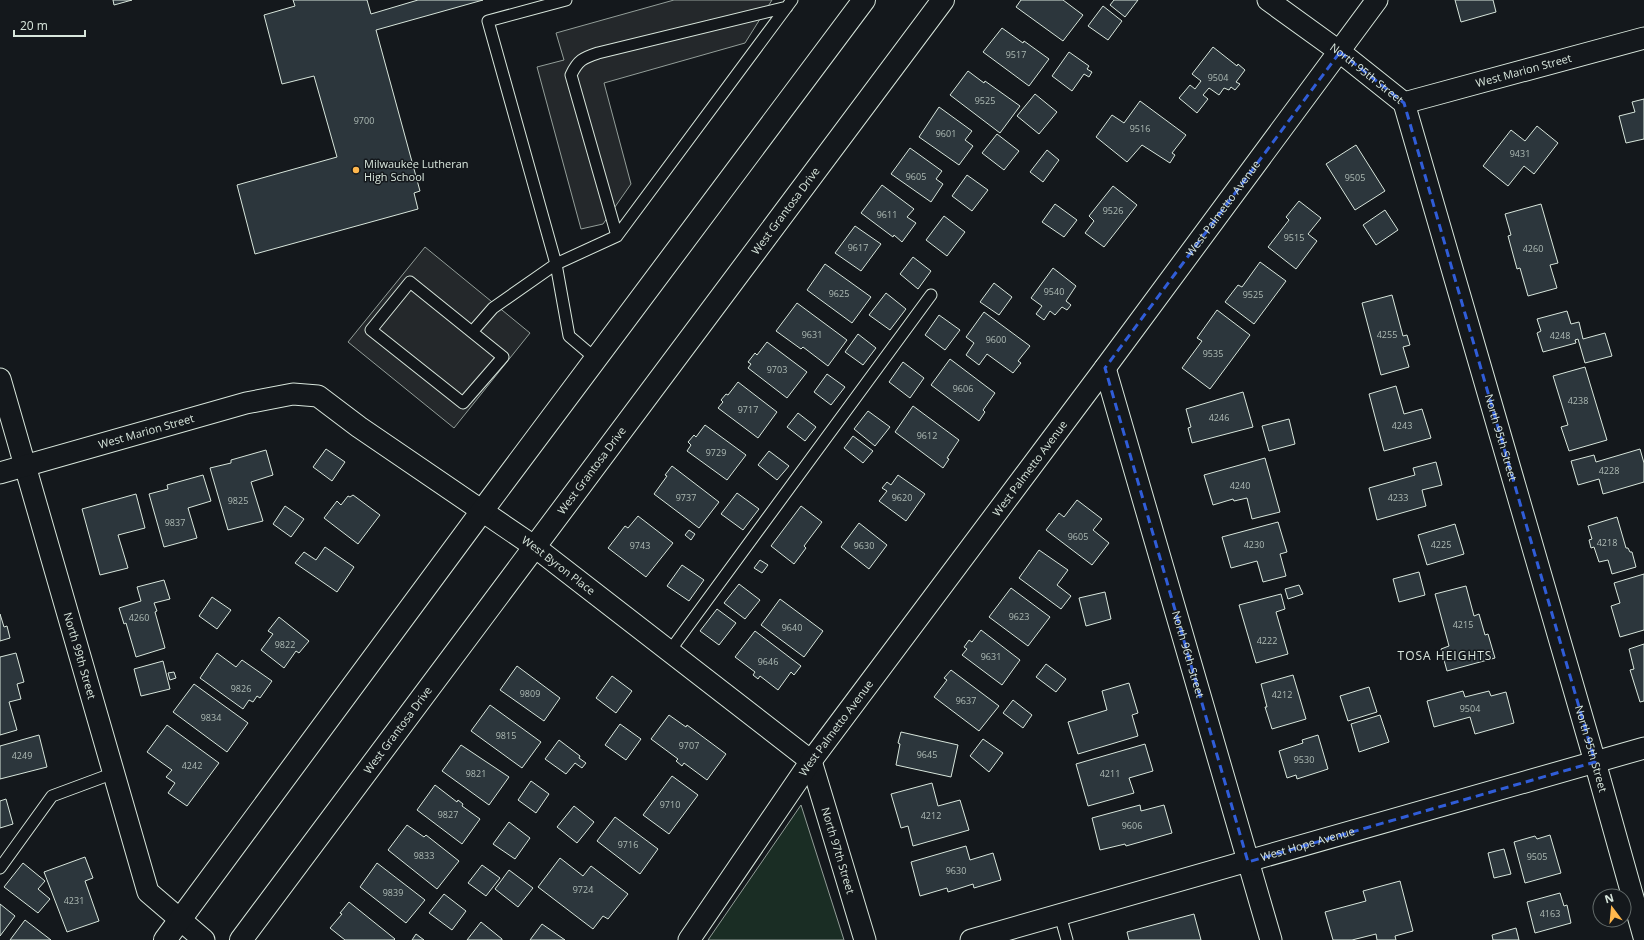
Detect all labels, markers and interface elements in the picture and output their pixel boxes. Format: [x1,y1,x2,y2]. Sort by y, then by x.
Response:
scale bar [14,12,85,38]
text: 20 m [20,17,48,34]
street label: North 95th Street [1327,39,1407,107]
house number: 9517 [1006,48,1026,61]
street label: West Marion Street [1474,50,1573,90]
house number: 9504 [1208,71,1228,84]
house number: 9525 [975,94,995,107]
house number: 9700 [354,114,374,127]
house number: 9516 [1130,122,1150,135]
house number: 9601 [936,127,956,140]
house number: 9431 [1510,147,1530,160]
place label: Milwaukee Lutheran High School [364,156,469,184]
street label: West Palmetto Avenue [1182,157,1263,259]
street label: West Grantosa Drive [748,164,823,257]
marker: Milwaukee Lutheran High School [351,165,361,175]
house number: 9605 [906,170,926,183]
house number: 9505 [1345,171,1365,184]
house number: 9526 [1103,204,1123,217]
house number: 9611 [877,208,897,221]
house number: 9515 [1284,231,1304,244]
house number: 9617 [848,241,868,254]
house number: 4260 [1523,242,1543,255]
house number: 9540 [1044,285,1064,298]
house number: 9625 [829,287,849,300]
house number: 9525 [1243,288,1263,301]
house number: 9631 [802,328,822,341]
house number: 4255 [1377,328,1397,341]
house number: 4248 [1550,329,1570,342]
house number: 9600 [986,333,1006,346]
house number: 9535 [1203,347,1223,360]
house number: 9703 [767,363,787,376]
house number: 9606 [953,382,973,395]
street label: North 95th Street [1482,392,1521,483]
house number: 4238 [1568,394,1588,407]
house number: 9717 [738,403,758,416]
street label: West Marion Street [97,410,196,452]
house number: 4246 [1209,411,1229,424]
street label: West Palmetto Avenue [989,417,1070,519]
house number: 4243 [1392,419,1412,432]
street label: West Grantosa Drive [554,423,629,517]
house number: 9612 [917,429,937,442]
house number: 9729 [706,446,726,459]
house number: 4228 [1599,464,1619,477]
house number: 4240 [1230,479,1250,492]
house number: 9737 [676,491,696,504]
house number: 9620 [892,491,912,504]
house number: 4233 [1388,491,1408,504]
house number: 9825 [228,494,248,507]
house number: 9837 [165,516,185,529]
house number: 9605 [1068,530,1088,543]
street label: West Byron Place [519,532,599,598]
house number: 4218 [1597,536,1617,549]
house number: 4230 [1244,538,1264,551]
house number: 4225 [1431,538,1451,551]
house number: 9743 [630,539,650,552]
house number: 9630 [854,539,874,552]
street label: North 96th Street [1169,609,1208,699]
street label: North 99th Street [61,610,100,701]
house number: 9623 [1009,610,1029,623]
house number: 4260 [129,611,149,624]
house number: 4215 [1453,618,1473,631]
house number: 9640 [782,621,802,634]
house number: 4222 [1257,634,1277,647]
house number: 9822 [275,638,295,651]
district label: TOSA HEIGHTS [1398,647,1492,664]
house number: 9631 [981,650,1001,663]
house number: 9646 [758,655,778,668]
street label: West Palmetto Avenue [795,677,876,779]
house number: 9826 [231,682,251,695]
street label: West Grantosa Drive [360,683,435,777]
house number: 9809 [520,687,540,700]
house number: 4212 [1272,688,1292,701]
house number: 9637 [956,694,976,707]
house number: 9504 [1460,702,1480,715]
street label: North 95th Street [1572,703,1611,794]
house number: 9834 [201,711,221,724]
house number: 9815 [496,729,516,742]
house number: 9707 [679,739,699,752]
house number: 9645 [917,748,937,761]
house number: 4249 [12,749,32,762]
house number: 9530 [1294,753,1314,766]
house number: 4242 [182,759,202,772]
house number: 9821 [466,767,486,780]
house number: 4211 [1100,767,1120,780]
house number: 9710 [660,798,680,811]
street label: North 97th Street [818,805,859,896]
house number: 9827 [438,808,458,821]
house number: 4212 [921,809,941,822]
house number: 9606 [1122,819,1142,832]
street label: West Hope Avenue [1259,823,1356,864]
house number: 9716 [618,838,638,851]
house number: 9833 [414,849,434,862]
house number: 9505 [1527,850,1547,863]
house number: 9630 [946,864,966,877]
house number: 9724 [573,883,593,896]
house number: 9839 [383,886,403,899]
north arrow [1592,888,1632,928]
text: N [1603,889,1615,906]
house number: 4231 [64,894,84,907]
house number: 4163 [1540,907,1560,920]

